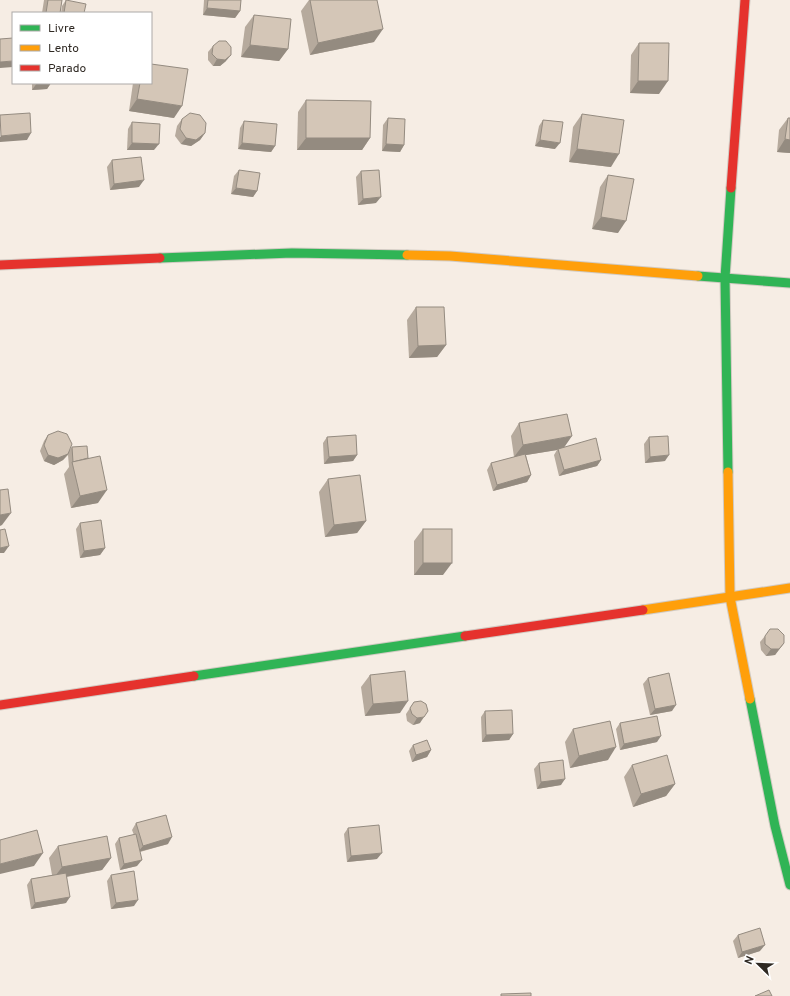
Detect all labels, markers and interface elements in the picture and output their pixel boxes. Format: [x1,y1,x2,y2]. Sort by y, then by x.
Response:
legend [12,12,152,84]
text: Livre [48,21,75,37]
text: Lento [48,41,79,57]
text: Parado [48,61,86,77]
north arrow [738,944,778,984]
text: N [742,954,758,967]

